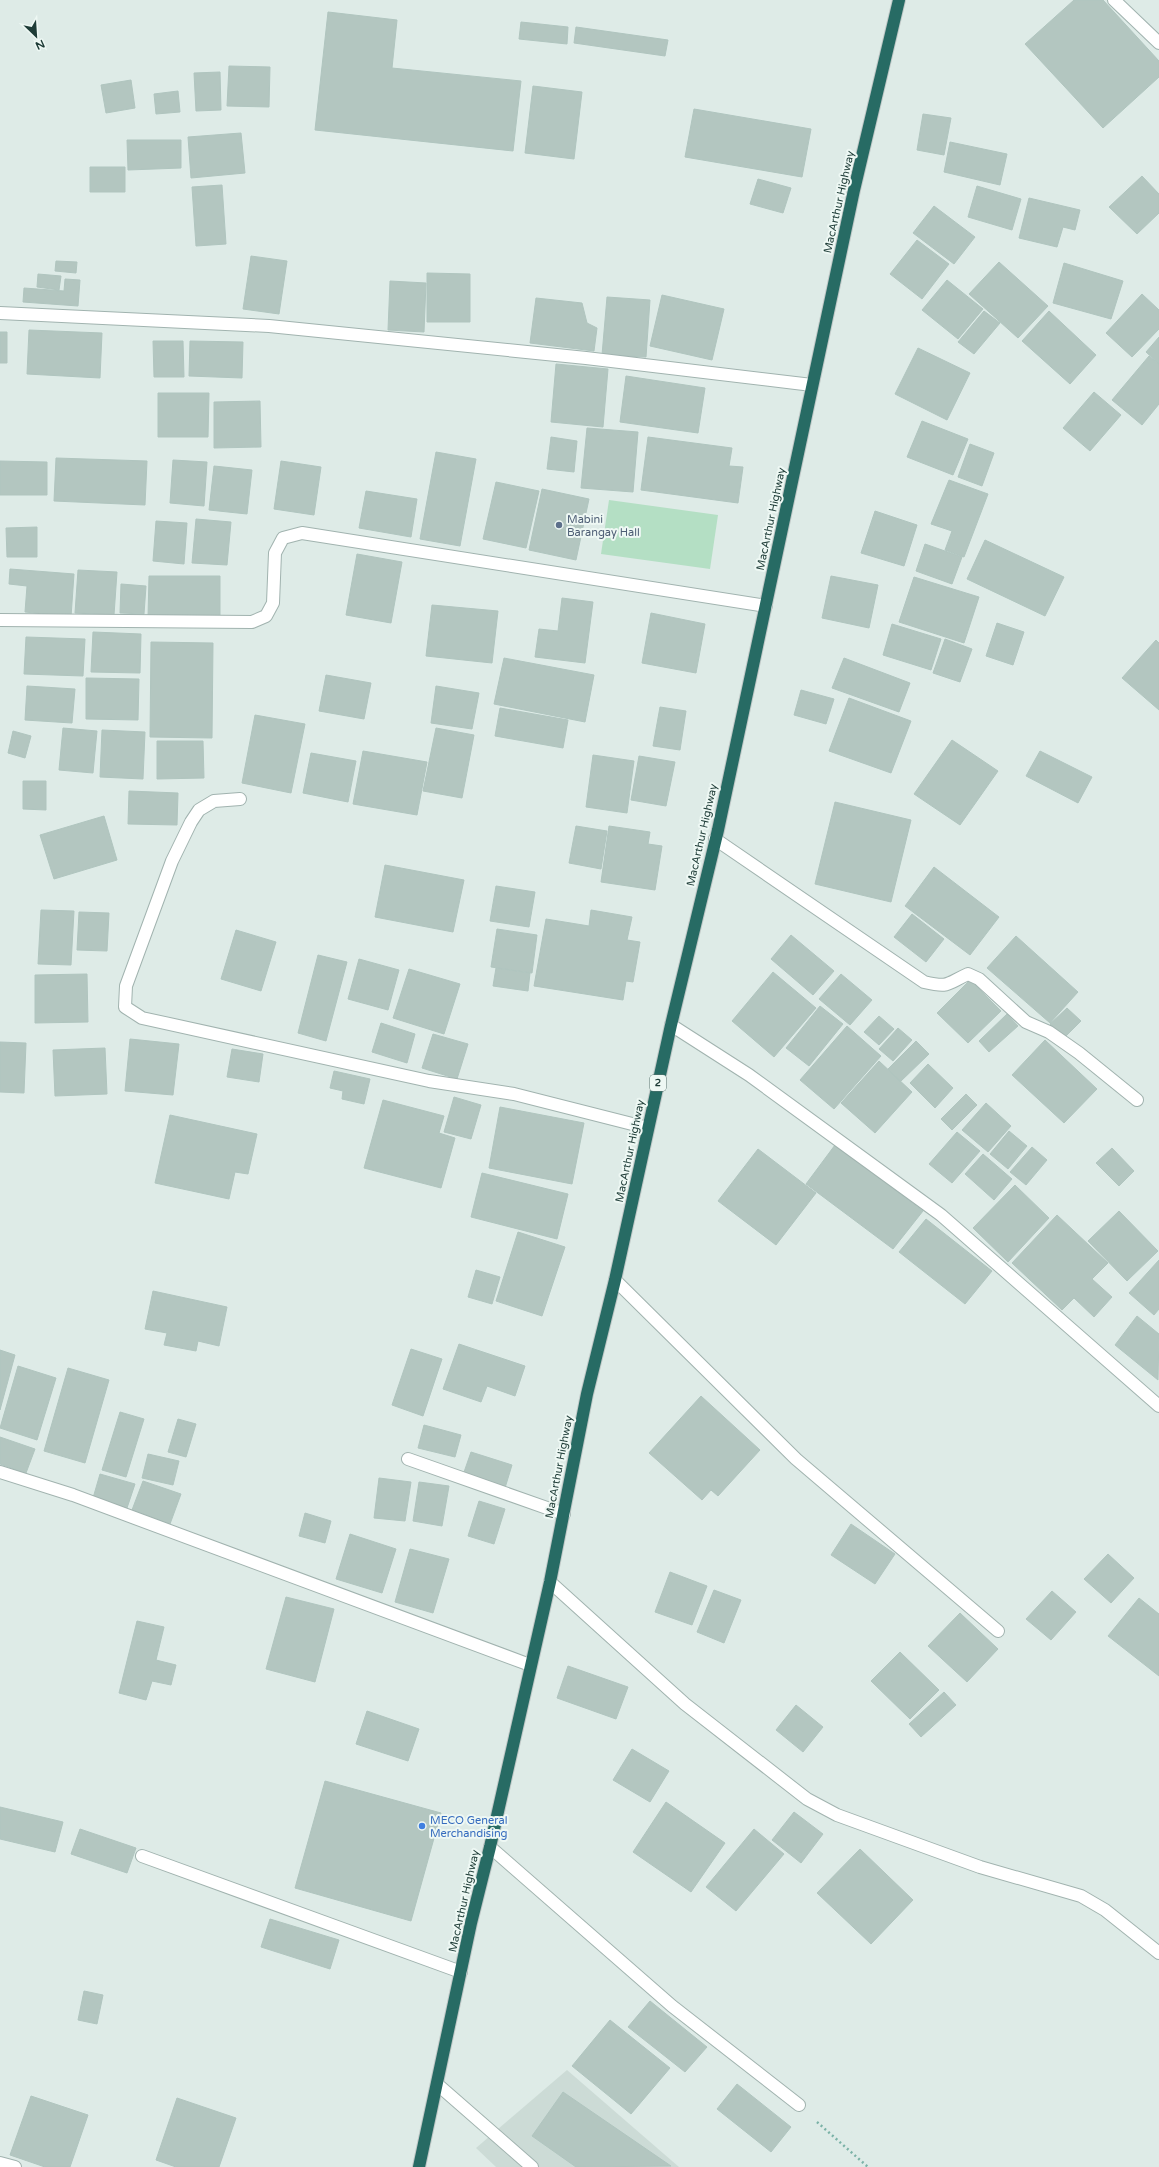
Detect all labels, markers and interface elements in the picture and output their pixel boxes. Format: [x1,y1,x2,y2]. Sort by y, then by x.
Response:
north arrow [16,16,56,56]
text: N [33,37,47,52]
street label: MacArthur Highway [821,149,857,255]
street label: MacArthur Highway [754,466,788,572]
place label: Mabini Barangay Hall [567,513,640,539]
marker: Mabini Barangay Hall [554,520,564,530]
street label: MacArthur Highway [684,782,720,888]
road number: 2 [650,1075,666,1091]
street label: MacArthur Highway [613,1098,647,1204]
street label: MacArthur Highway [543,1414,575,1520]
place label: MECO General Merchandising [430,1814,508,1840]
marker: MECO General Merchandising [417,1821,427,1831]
street label: MacArthur Highway [446,1848,482,1954]

